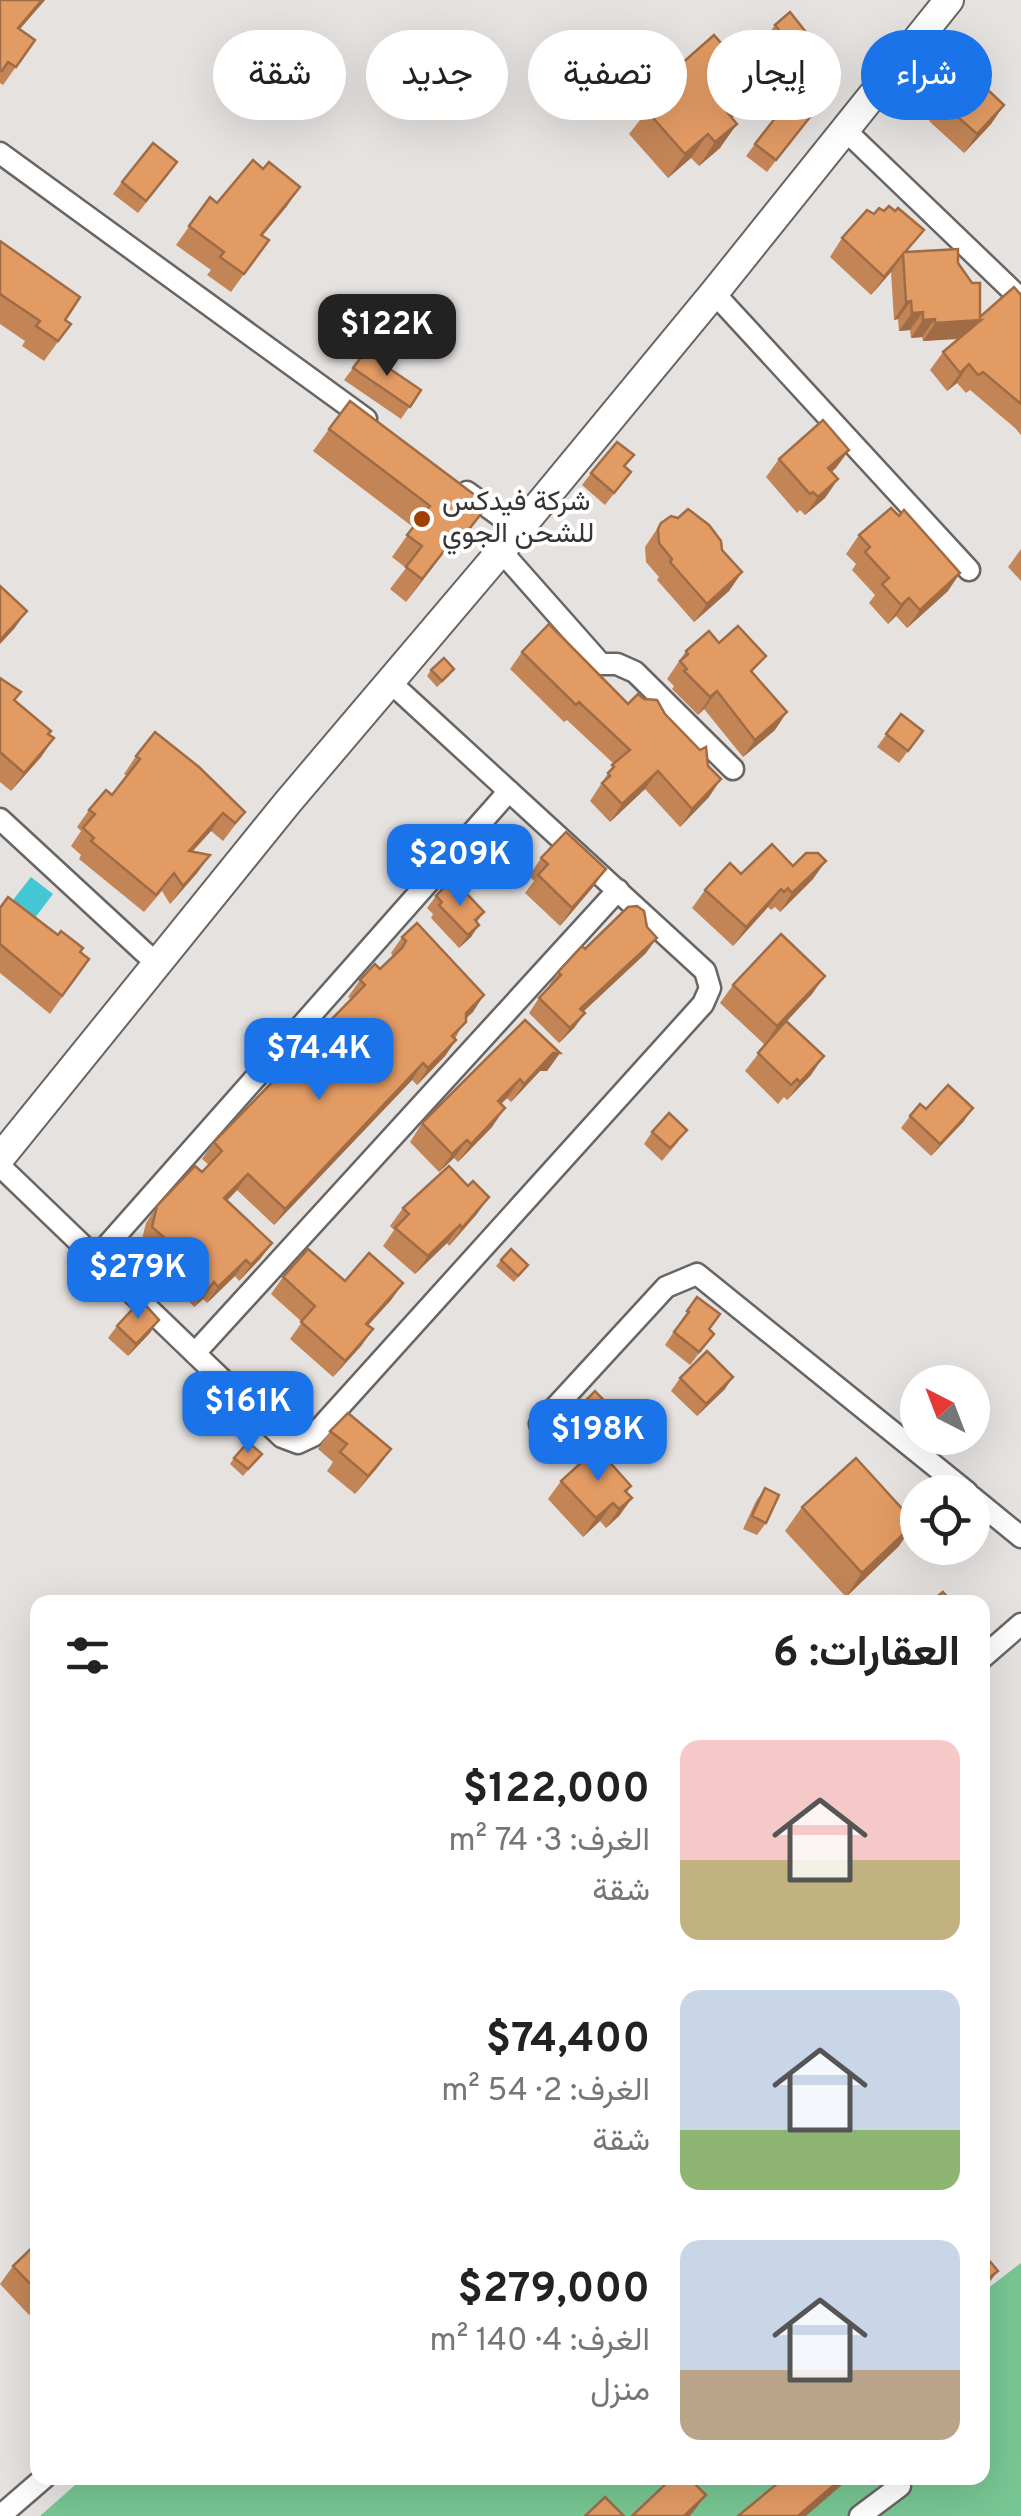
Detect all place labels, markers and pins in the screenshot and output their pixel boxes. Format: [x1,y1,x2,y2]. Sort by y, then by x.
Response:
pin: $122K [317,294,457,379]
place label: شركة فيدكس للشحن الجوي [442,485,594,555]
marker: شركة فيدكس للشحن الجوي [411,508,433,530]
pin: $209K [390,824,530,909]
pin: $74.4K [238,1018,400,1103]
pin: $279K [68,1237,208,1322]
pin: $161K [178,1371,318,1456]
pin: $198K [528,1399,668,1484]

